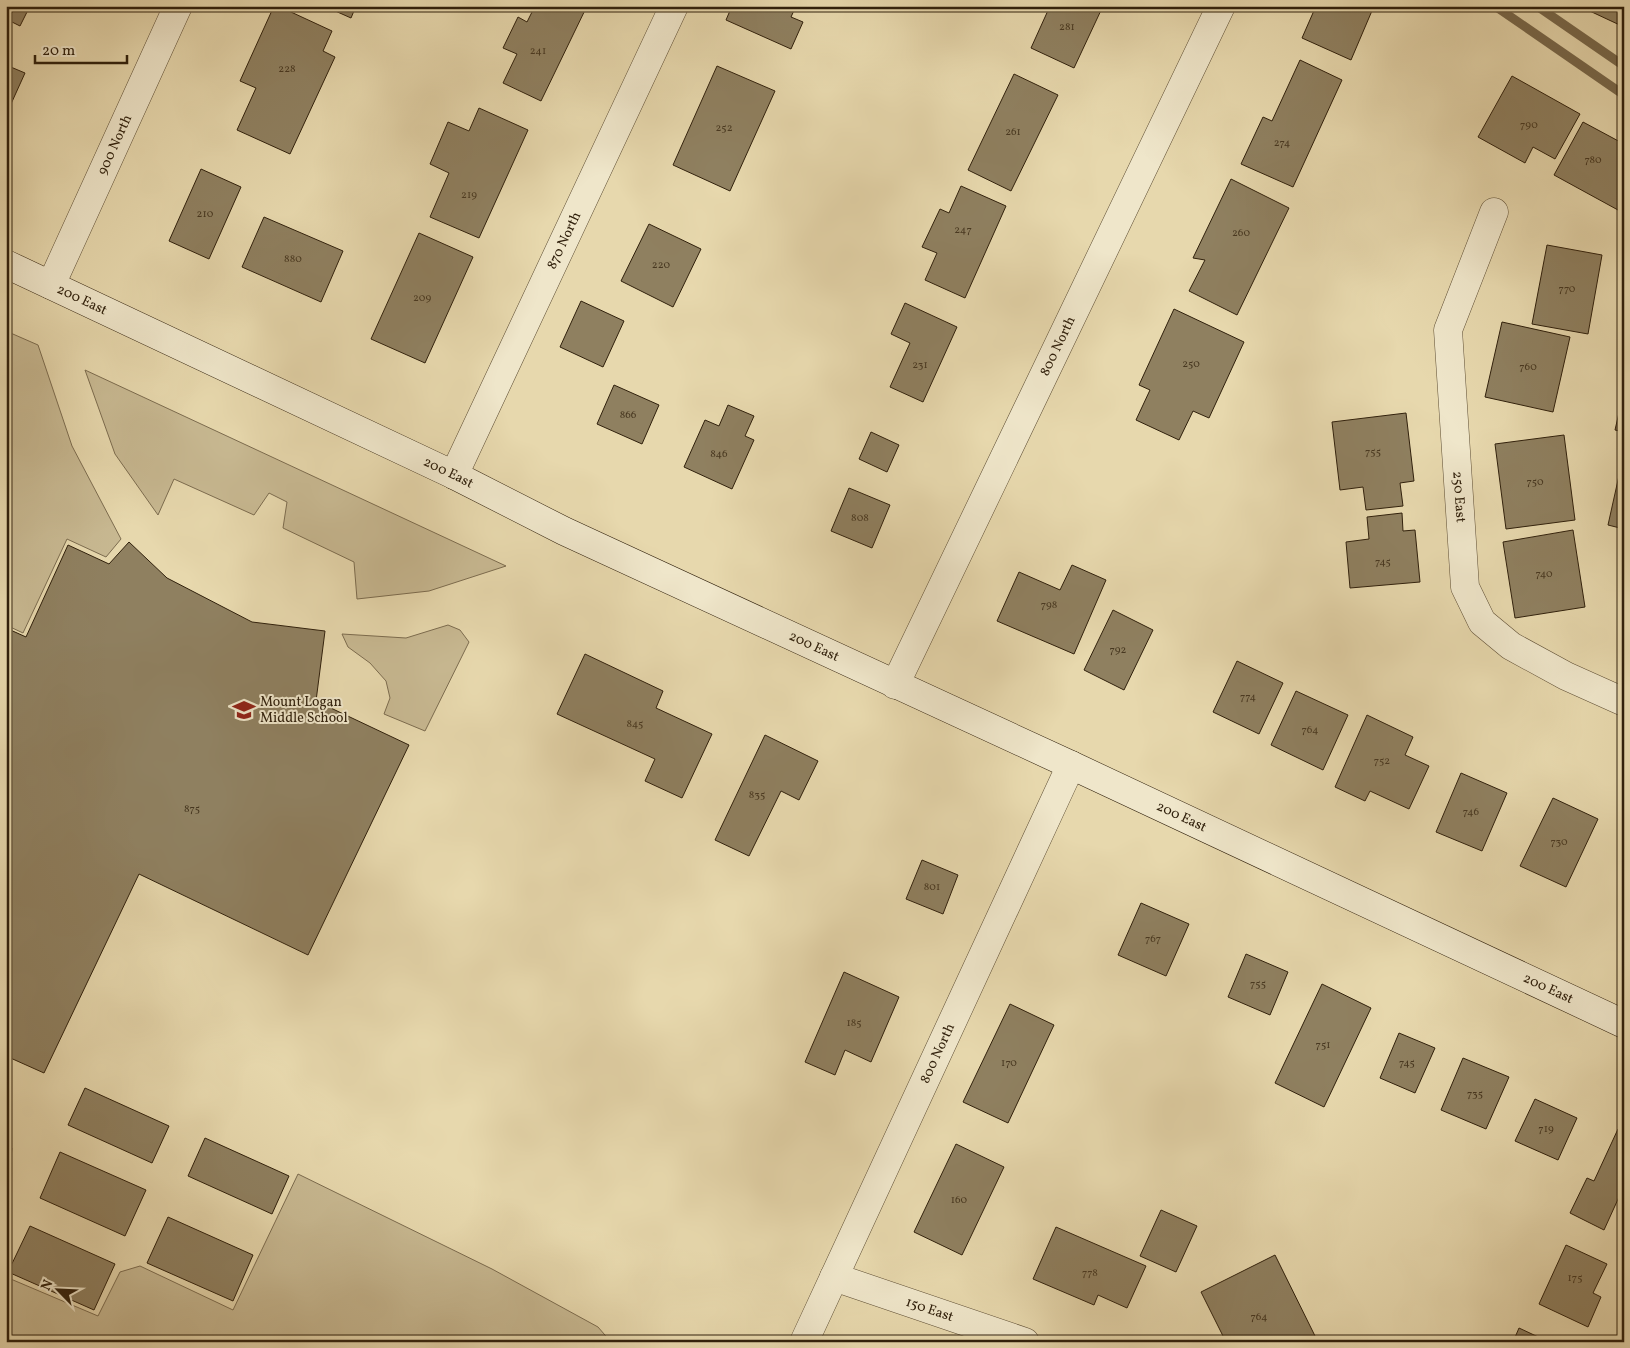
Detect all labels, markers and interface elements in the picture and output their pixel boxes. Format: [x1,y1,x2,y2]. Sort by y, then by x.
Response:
house number: 281 [1059,20,1075,35]
scale bar [35,32,128,64]
text: 20 m [42,41,75,62]
house number: 241 [530,44,546,59]
house number: 228 [278,62,296,77]
street label: 900 North [93,112,137,178]
house number: 790 [1520,118,1538,133]
house number: 252 [715,121,733,136]
house number: 261 [1005,125,1021,140]
house number: 274 [1274,136,1291,151]
house number: 780 [1584,153,1602,168]
house number: 219 [461,188,477,203]
house number: 210 [197,207,214,222]
street label: 870 North [542,209,586,272]
house number: 247 [954,223,972,238]
house number: 260 [1232,226,1250,241]
house number: 880 [284,252,302,267]
house number: 220 [652,258,671,273]
street label: 200 East [54,280,110,320]
house number: 770 [1559,282,1576,297]
house number: 209 [413,291,431,306]
street label: 800 North [1035,313,1080,379]
house number: 250 [1182,357,1200,372]
house number: 231 [912,358,928,373]
house number: 760 [1519,360,1537,375]
house number: 866 [620,408,637,423]
house number: 755 [1365,445,1381,460]
house number: 846 [710,447,728,462]
street label: 200 East [420,452,477,493]
street label: 250 East [1448,471,1470,523]
house number: 750 [1526,475,1544,490]
house number: 808 [851,511,869,526]
house number: 745 [1375,555,1391,570]
house number: 740 [1535,567,1553,582]
house number: 798 [1041,598,1058,613]
street label: 200 East [786,627,842,666]
house number: 792 [1110,643,1127,658]
house number: 774 [1240,690,1256,705]
place label: Mount Logan Middle School [260,693,348,728]
school or university icon: Mount Logan Middle School [231,697,257,723]
house number: 845 [627,717,643,732]
house number: 764 [1301,723,1319,738]
house number: 752 [1374,754,1390,769]
house number: 835 [749,788,765,803]
street label: 200 East [1153,797,1210,837]
house number: 875 [184,802,200,817]
house number: 746 [1463,805,1480,820]
house number: 730 [1550,835,1568,850]
house number: 801 [924,880,940,895]
house number: 767 [1145,932,1161,947]
street label: 200 East [1520,969,1577,1009]
house number: 755 [1250,977,1266,992]
house number: 185 [846,1016,862,1031]
street label: 800 North [915,1020,960,1086]
house number: 751 [1316,1038,1330,1053]
house number: 170 [1001,1056,1017,1071]
house number: 745 [1399,1056,1415,1071]
house number: 735 [1467,1087,1483,1102]
house number: 719 [1538,1122,1554,1137]
house number: 160 [951,1193,968,1208]
north arrow [32,1266,82,1316]
house number: 778 [1082,1266,1098,1281]
house number: 175 [1568,1271,1582,1286]
text: N [37,1277,58,1294]
street label: 150 East [903,1293,956,1327]
house number: 764 [1250,1310,1268,1325]

